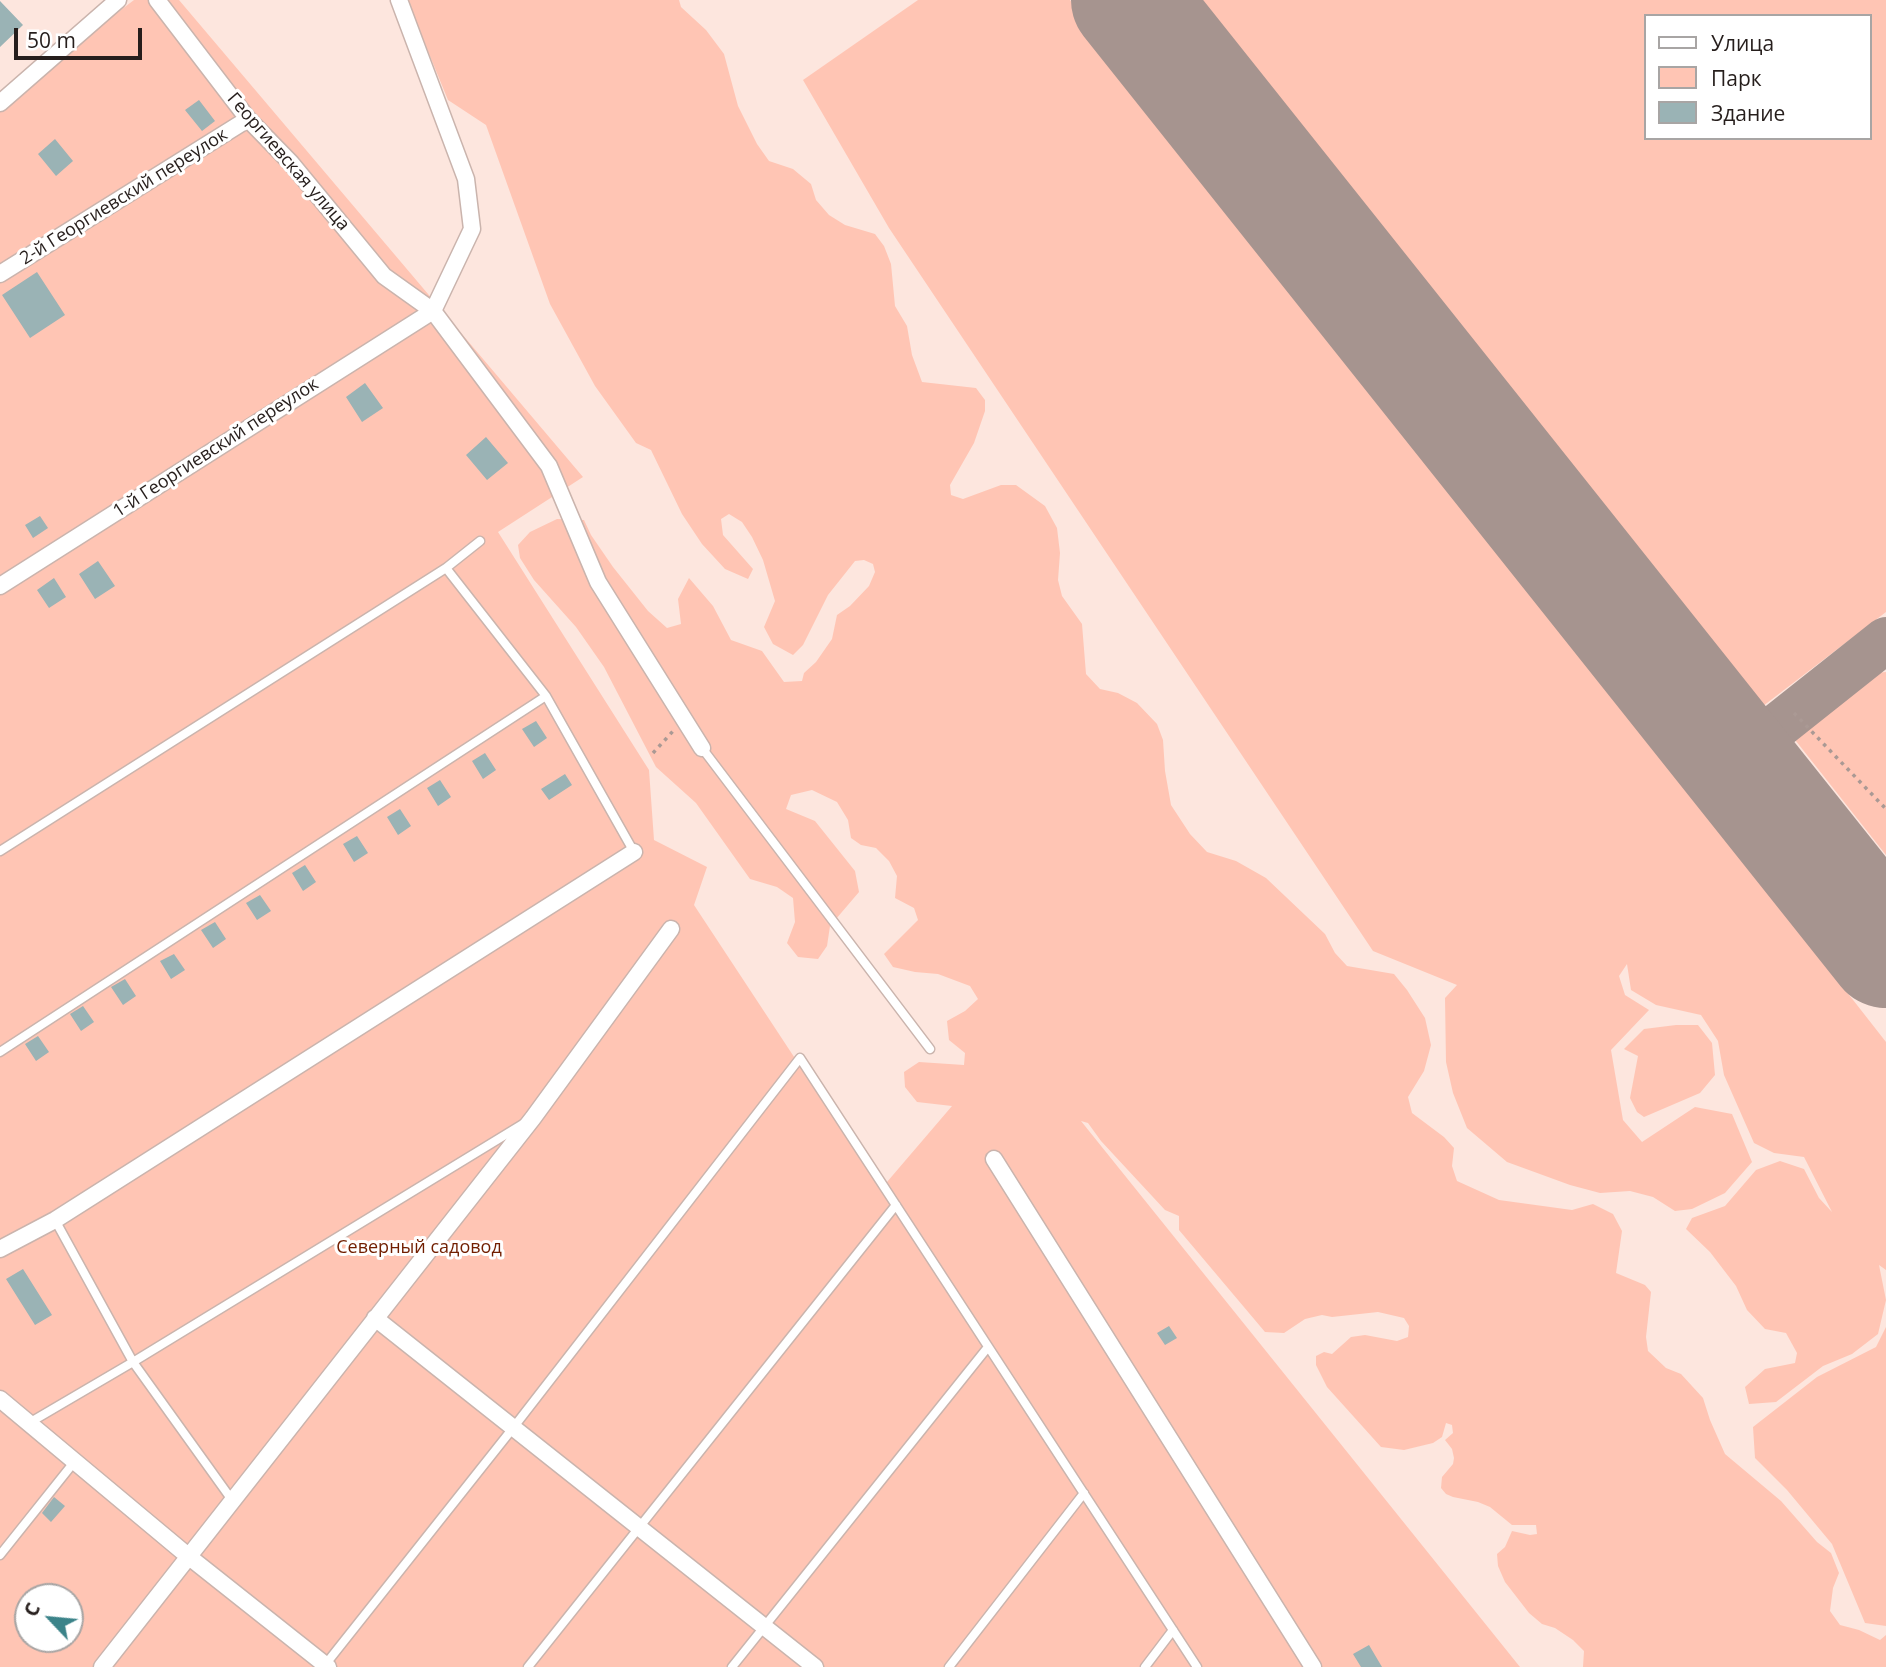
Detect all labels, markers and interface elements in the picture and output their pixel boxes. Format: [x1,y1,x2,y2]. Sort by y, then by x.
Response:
scale bar [18,14,145,58]
legend [1644,14,1872,140]
text: 50 m [27,26,76,54]
text: Улица [1711,29,1774,57]
text: Парк [1711,64,1762,92]
street label: Георгиевская улица [222,89,354,235]
text: Здание [1711,99,1785,127]
street label: 2-й Георгиевский переулок [16,124,232,270]
street label: 1-й Георгиевский переулок [109,373,323,523]
park label: Северный садовод [336,1237,502,1259]
north arrow [14,1583,84,1653]
text: С [18,1599,46,1621]

